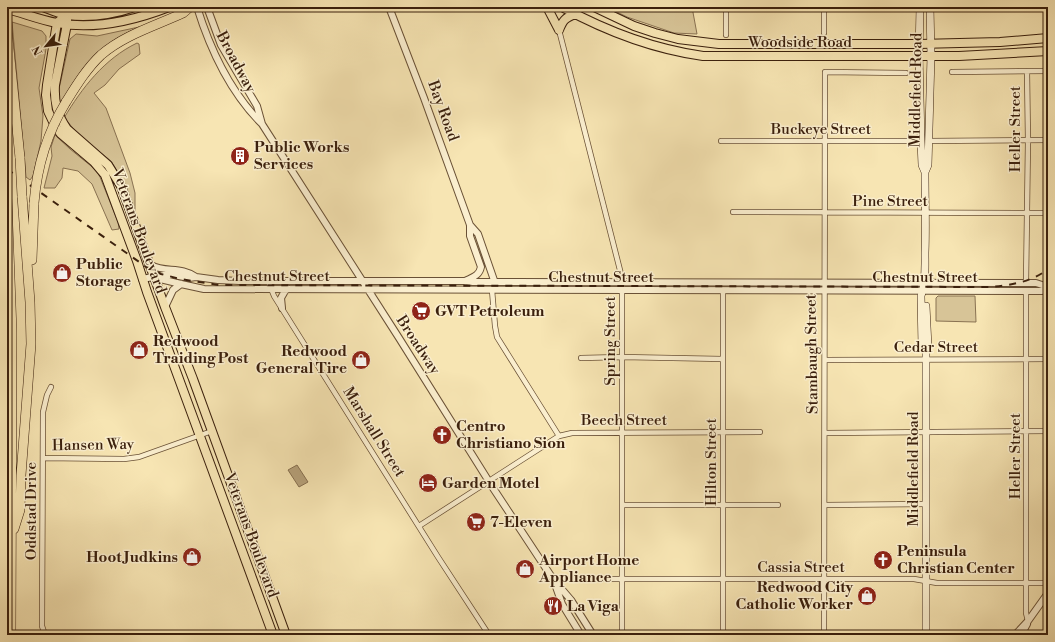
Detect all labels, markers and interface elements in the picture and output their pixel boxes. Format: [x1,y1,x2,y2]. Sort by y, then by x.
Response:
north arrow [26,26,66,66]
street label: Broadway [211,27,260,97]
street label: Middlefield Road [905,32,927,148]
street label: Woodside Road [747,33,852,52]
text: N [30,43,46,58]
street label: Bay Road [423,77,463,144]
street label: Heller Street [1006,85,1025,172]
street label: Buckeye Street [770,120,872,139]
place label: Public Works Services [254,138,349,174]
building icon: Public Works Services [229,145,251,167]
street label: Veterans Boulevard [107,165,171,297]
street label: Pine Street [852,192,928,211]
place label: Public Storage [76,255,131,291]
shop icon: Public Storage [51,262,73,284]
street label: Chestnut Street [224,267,330,286]
street label: Chestnut Street [548,268,654,287]
street label: Chestnut Street [872,268,978,287]
street label: Stambaugh Street [801,293,823,414]
street label: Spring Street [601,296,620,386]
supermarket icon: GVT Petroleum [410,300,432,322]
place label: GVT Petroleum [435,302,545,321]
street label: Broadway [391,311,445,379]
place label: Redwood Traiding Post [153,332,249,368]
street label: Cedar Street [894,338,979,357]
shop icon: Redwood Traiding Post [128,339,150,361]
place label: Redwood General Tire [256,342,348,378]
shop icon: Redwood General Tire [350,349,372,371]
street label: Marshall Street [339,383,410,481]
street label: Beech Street [580,411,668,430]
street label: Middlefield Road [904,411,923,526]
street label: Heller Street [1006,412,1025,499]
place label: Centro Christiano Sion [456,417,566,453]
street label: Hilton Street [702,417,721,506]
church icon: Centro Christiano Sion [431,424,453,446]
street label: Hansen Way [52,435,135,455]
street label: Oddstad Drive [22,462,41,560]
street label: Veterans Boulevard [219,469,283,601]
hotel icon: Garden Motel [417,472,439,494]
place label: Garden Motel [442,474,540,493]
supermarket icon: 7-Eleven [465,511,487,533]
place label: 7-Eleven [490,513,553,532]
place label: Peninsula Christian Center [897,542,1015,578]
shop icon: Hoot Judkins [181,546,203,568]
place label: Hoot Judkins [86,548,178,567]
church icon: Peninsula Christian Center [872,549,894,571]
place label: Airport Home Appliance [538,551,639,587]
shop icon: Airport Home Appliance [514,558,536,580]
street label: Cassia Street [757,558,845,577]
place label: Redwood City Catholic Worker [736,578,853,614]
shop icon: Redwood City Catholic Worker [856,585,878,607]
restaurant icon: La Viga [542,595,564,617]
place label: La Viga [567,597,620,616]

